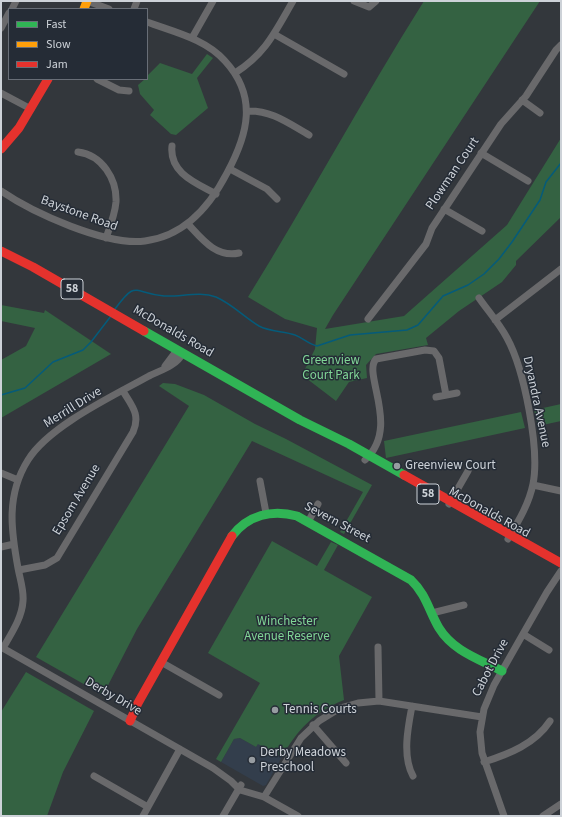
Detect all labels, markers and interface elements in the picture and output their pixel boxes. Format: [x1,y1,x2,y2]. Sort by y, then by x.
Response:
legend [8,8,148,80]
text: Fast [46,16,66,33]
text: Slow [46,36,71,53]
text: Jam [46,56,68,73]
street label: Plowman Court [423,135,483,213]
street label: Baystone Road [38,193,120,235]
road number: 58 [61,279,83,299]
street label: McDonalds Road [130,303,216,361]
park label: Greenview Court Park [302,353,360,384]
street label: Dryandra Avenue [519,355,553,449]
street label: Merrill Drive [41,384,105,432]
place label: Greenview Court [405,458,496,474]
marker: Greenview Court [392,461,402,471]
street label: Epsom Avenue [50,462,104,538]
road number: 58 [417,484,439,504]
street label: McDonalds Road [446,484,532,542]
street label: Severn Street [301,499,373,547]
park label: Winchester Avenue Reserve [244,614,330,645]
street label: Cabot Drive [469,636,513,700]
street label: Derby Drive [82,675,144,719]
place label: Tennis Courts [283,702,357,718]
marker: Tennis Courts [270,705,280,715]
place label: Derby Meadows Preschool [260,745,346,776]
marker: Derby Meadows Preschool [247,755,257,765]

